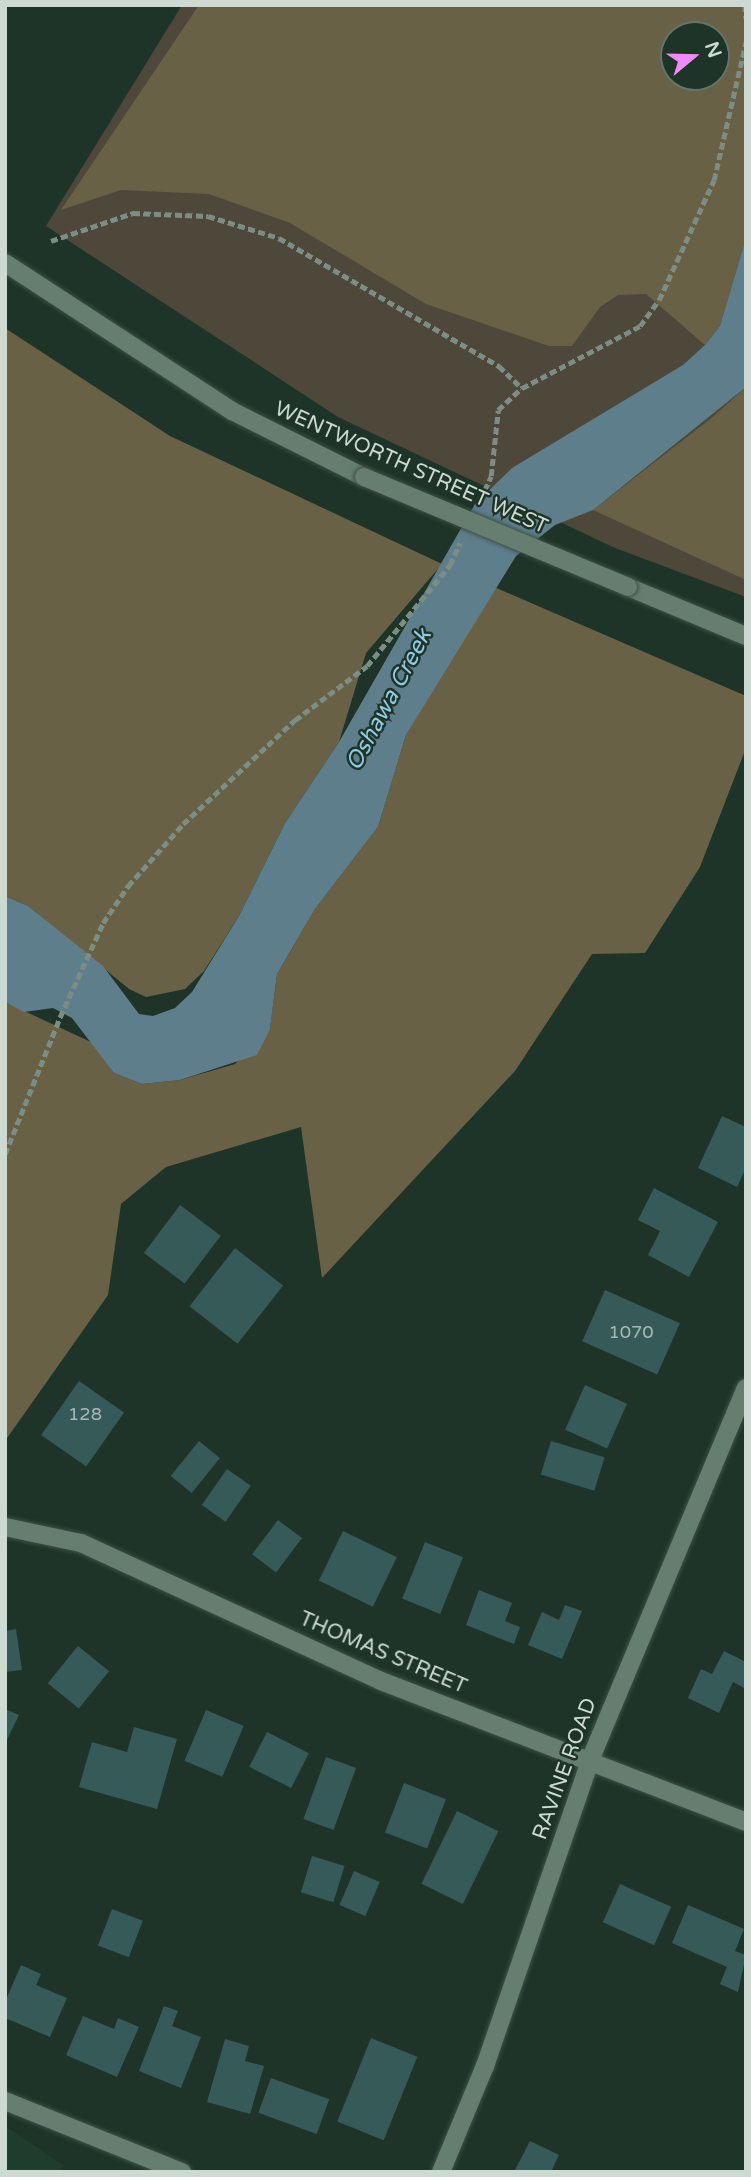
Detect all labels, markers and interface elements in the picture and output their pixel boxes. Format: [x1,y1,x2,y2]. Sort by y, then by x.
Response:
north arrow [660,21,730,91]
text: N [700,39,726,61]
street label: WENTWORTH STREET WEST [271,396,551,540]
water label: Oshawa Creek [340,625,438,775]
house number: 1070 [608,1321,654,1343]
house number: 128 [68,1403,102,1425]
street label: THOMAS STREET [295,1606,471,1700]
street label: RAVINE ROAD [528,1695,602,1843]

